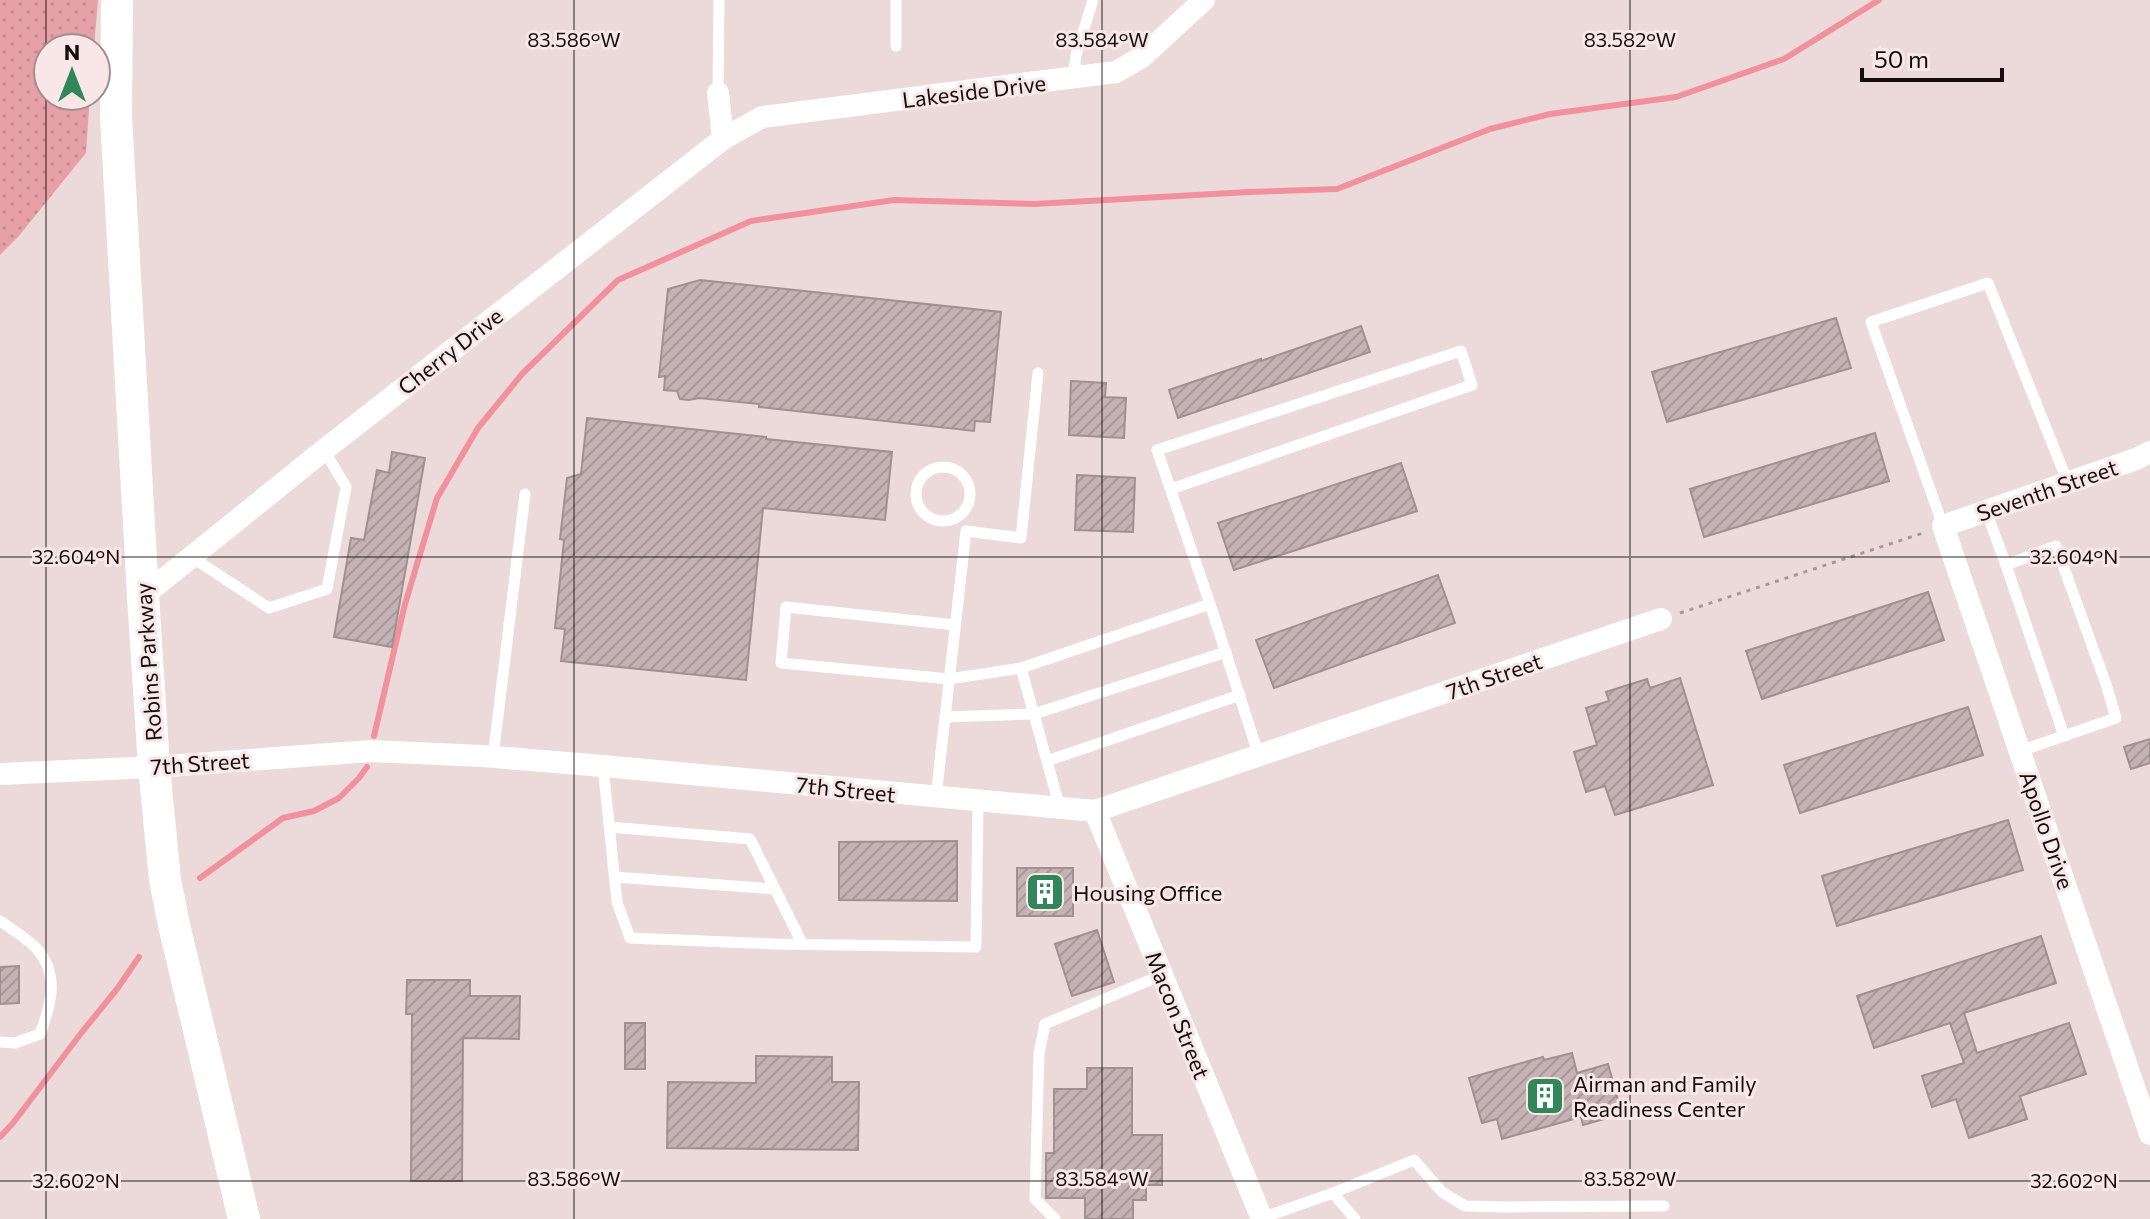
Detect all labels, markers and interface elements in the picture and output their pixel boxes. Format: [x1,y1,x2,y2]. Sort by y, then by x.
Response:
text: 83.586°W [527,27,621,51]
text: 83.584°W [1055,27,1149,51]
text: 83.582°W [1584,27,1676,51]
north arrow [32,32,112,112]
scale bar [1862,32,2002,82]
text: N [64,38,80,65]
text: 50 m [1874,44,1929,73]
street label: Lakeside Drive [901,69,1047,113]
street label: Cherry Drive [392,302,508,400]
street label: Seventh Street [1973,453,2121,527]
text: 32.604°N [32,544,120,568]
text: 32.604°N [2030,544,2118,568]
street label: Robins Parkway [129,582,167,742]
street label: 7th Street [1442,647,1546,705]
street label: 7th Street [149,746,251,780]
street label: Apollo Drive [2014,767,2080,893]
street label: 7th Street [795,770,897,808]
building icon: Housing Office [1024,871,1066,913]
place label: Housing Office [1073,879,1222,906]
street label: Macon Street [1140,947,1216,1083]
place label: Airman and Family Readiness Center [1573,1070,1757,1122]
building icon: Airman and Family Readiness Center [1524,1075,1566,1117]
text: 83.586°W [527,1166,621,1190]
text: 83.584°W [1055,1166,1149,1190]
text: 83.582°W [1584,1166,1676,1190]
text: 32.602°N [32,1168,120,1192]
text: 32.602°N [2030,1168,2118,1192]

